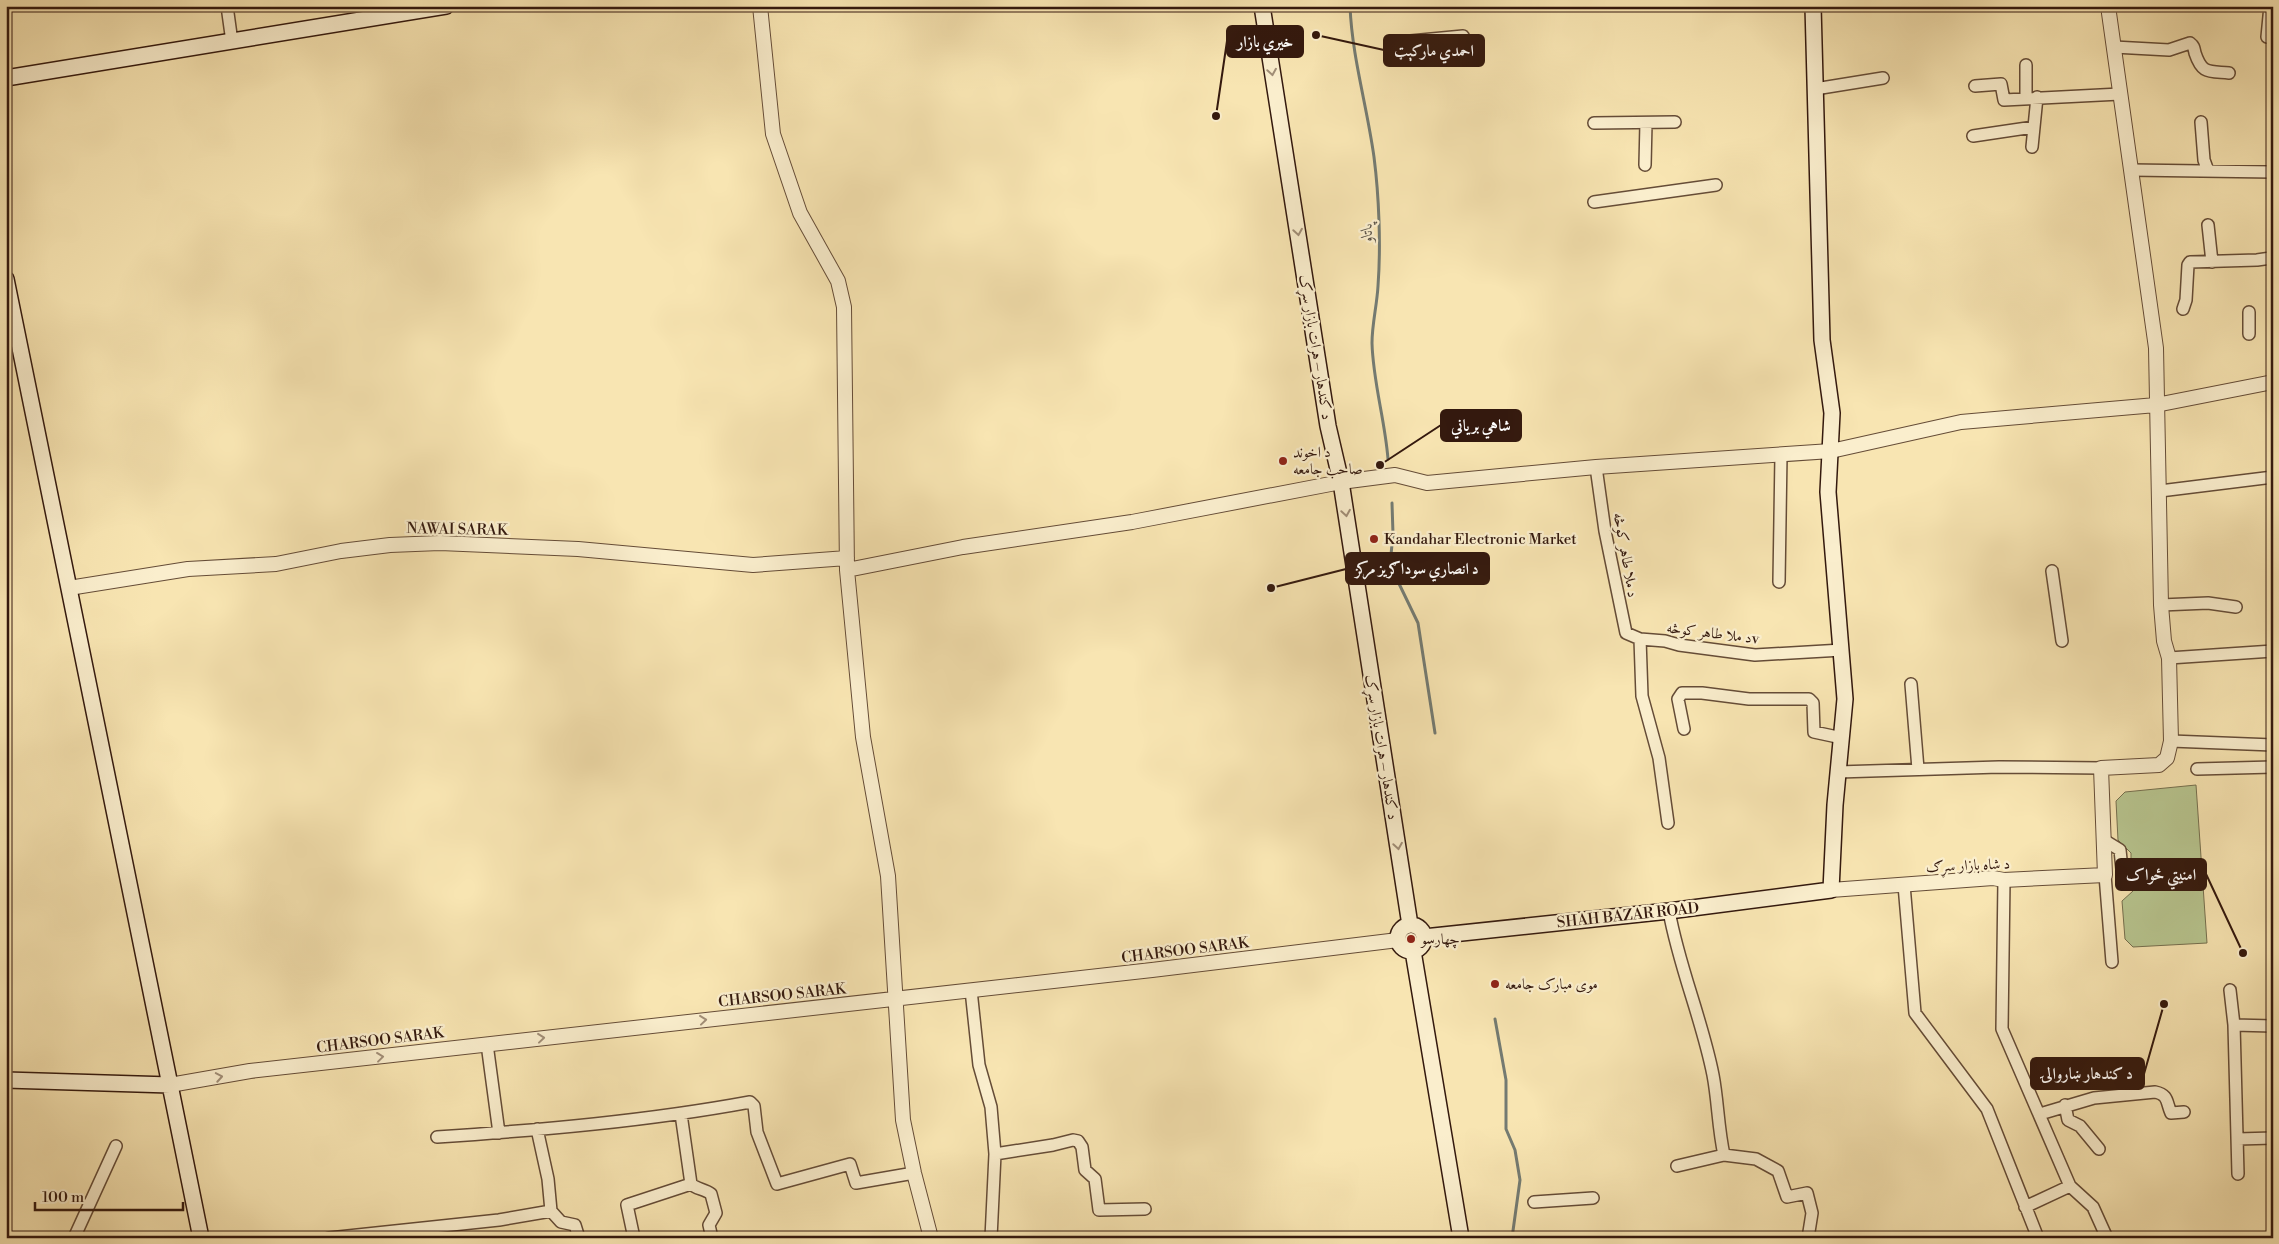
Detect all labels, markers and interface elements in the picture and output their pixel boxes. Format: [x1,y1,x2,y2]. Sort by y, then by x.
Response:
callout: خیري بازار [1227,26,1303,57]
text: خیري بازار [1235,32,1293,55]
callout: احمدي مارکېټ [1384,35,1484,66]
text: احمدي مارکېټ [1394,41,1474,64]
one-way arrow [1267,67,1277,76]
water label: پاتاو [1356,221,1379,244]
one-way arrow [1292,228,1302,237]
street label: د کندهار – هرات بازار سړک [1293,273,1336,421]
callout: شاهي برياني [1441,410,1521,441]
text: شاهي برياني [1450,416,1511,439]
place label: د اخوند صاحب جامعه [1293,443,1363,479]
marker: د اخوند صاحب جامعه [1277,455,1289,467]
one-way arrow [1340,509,1351,517]
street label: د ملا طاهر کوڅه [1609,511,1642,599]
street label: NAWAI SARAK [406,519,509,540]
place label: Kandahar Electronic Market [1384,530,1577,549]
marker: Kandahar Electronic Market [1368,533,1380,545]
callout: د انصاري سوداګریز مرکز [1346,553,1489,584]
text: د انصاري سوداګریز مرکز [1353,559,1479,582]
street label: د ملا طاهر کوڅهv [1665,618,1761,649]
street label: د کندهار – هرات بازار سړک [1359,673,1402,821]
one-way arrow [1392,842,1402,851]
street label: د شاه بازار سړګ [1926,855,2011,878]
callout: امنيتي ځواک [2116,859,2206,890]
text: امنيتي ځواک [2126,865,2196,890]
street label: SHAH BAZAR ROAD [1556,899,1700,932]
place label: چهارسو [1419,930,1460,949]
street label: CHARSOO SARAK [1120,933,1251,968]
marker: چهارسو [1405,933,1417,945]
place label: موی مبارک جامعه [1505,975,1598,994]
marker: موی مبارک جامعه [1489,978,1501,990]
street label: CHARSOO SARAK [717,979,848,1012]
one-way arrow [699,1015,707,1026]
street label: CHARSOO SARAK [315,1023,446,1058]
one-way arrow [537,1033,545,1044]
one-way arrow [376,1052,384,1063]
callout: د کندهار ښاروالۍ [2031,1058,2144,1089]
text: د کندهار ښاروالۍ [2039,1064,2133,1084]
one-way arrow [214,1072,223,1082]
scale bar [35,1179,182,1211]
text: 100 m [42,1188,84,1207]

